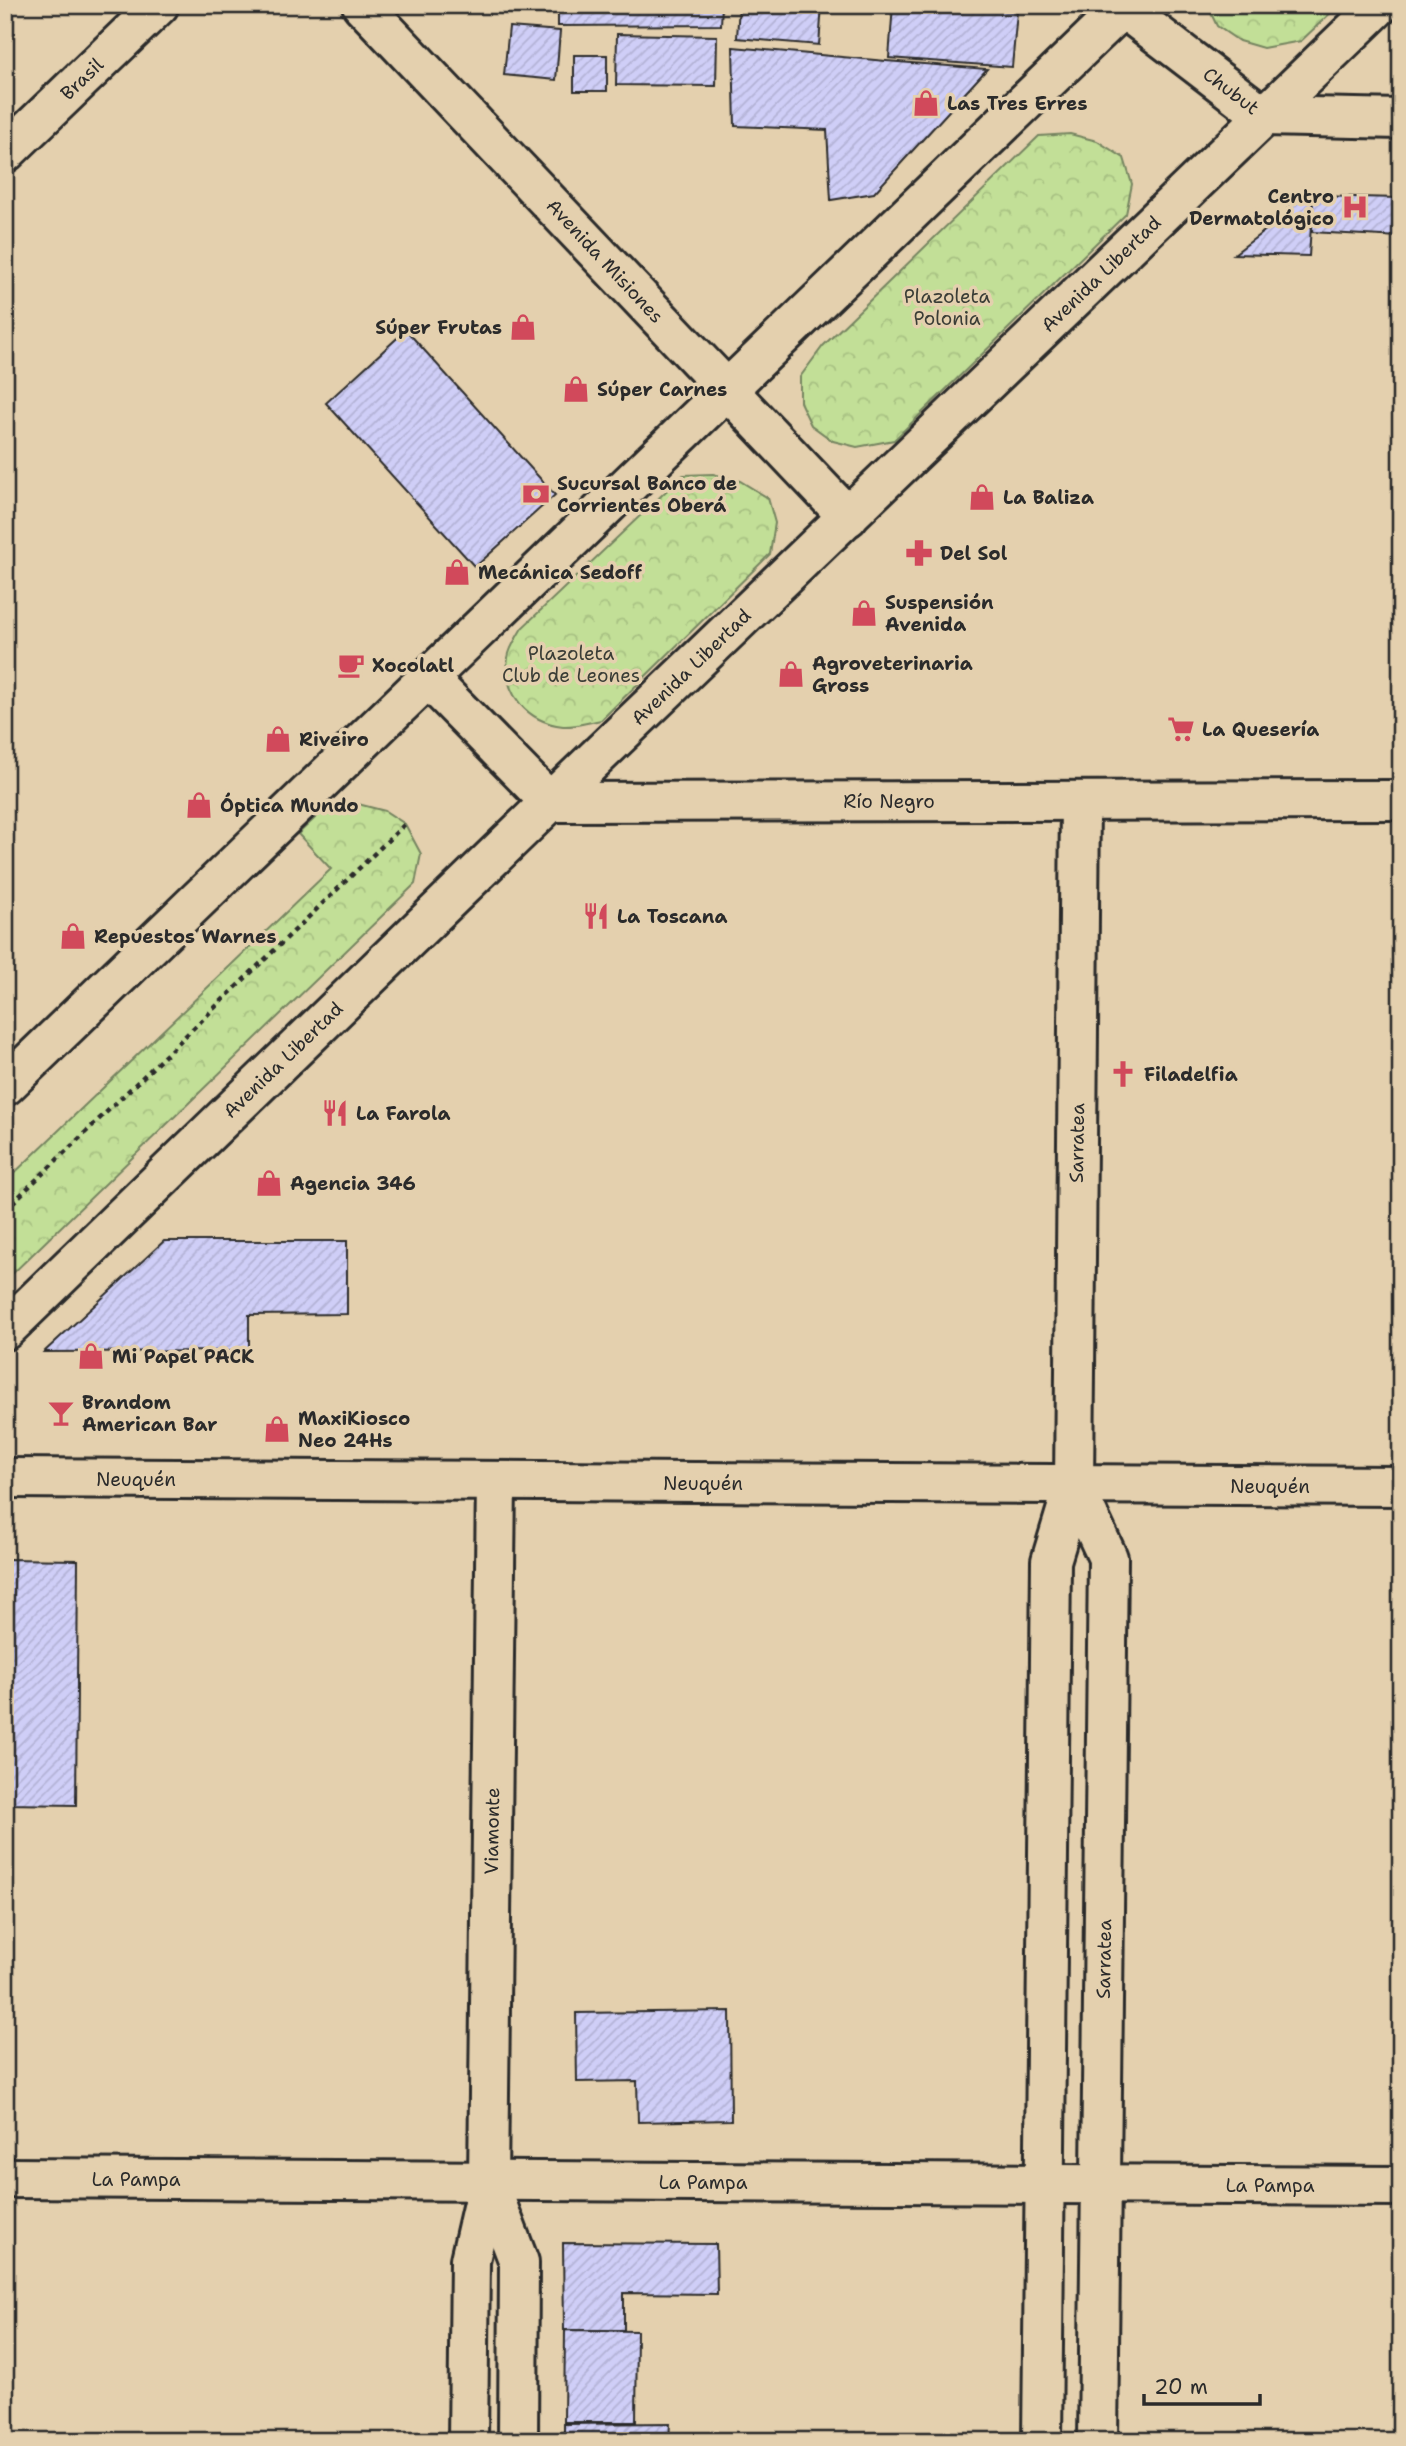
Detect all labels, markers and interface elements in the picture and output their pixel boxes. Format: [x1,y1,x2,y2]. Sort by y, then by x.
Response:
street label: Brasil [55,52,109,106]
street label: Chubut [1198,62,1264,120]
shop icon: Las Tres Erres [911,88,941,118]
place label: Las Tres Erres [947,91,1088,116]
place label: Centro Dermatológico [1189,184,1334,231]
hospital icon: Centro Dermatológico [1340,192,1370,222]
street label: Avenida Misiones [541,194,669,328]
street label: Avenida Libertad [1036,210,1166,338]
park label: Plazoleta Polonia [904,284,990,331]
shop icon: Súper Frutas [508,312,538,342]
place label: Súper Frutas [375,315,502,340]
shop icon: Súper Carnes [561,374,591,404]
place label: Súper Carnes [597,377,727,402]
place label: Sucursal Banco de Corrientes Oberá [557,471,737,518]
bank icon: Sucursal Banco de Corrientes Oberá [521,479,551,509]
shop icon: La Baliza [967,482,997,512]
place label: La Baliza [1003,485,1094,510]
pharmacy icon: Del Sol [904,538,934,568]
place label: Del Sol [940,541,1008,566]
shop icon: Mecánica Sedoff [442,557,472,587]
place label: Mecánica Sedoff [478,560,643,585]
place label: Suspensión Avenida [885,590,994,637]
shop icon: Suspensión Avenida [849,598,879,628]
street label: Avenida Libertad [626,603,756,731]
park label: Plazoleta Club de Leones [502,641,640,688]
cafe icon: Xocolatl [336,650,366,680]
place label: Agroveterinaria Gross [812,651,973,698]
place label: Xocolatl [372,653,455,678]
shop icon: Agroveterinaria Gross [776,659,806,689]
supermarket icon: La Quesería [1166,714,1196,744]
place label: La Quesería [1202,717,1319,742]
shop icon: Riveiro [263,724,293,754]
place label: Riveiro [299,727,369,752]
street label: Río Negro [843,789,935,814]
shop icon: Óptica Mundo [184,790,214,820]
place label: Óptica Mundo [220,792,359,818]
restaurant icon: La Toscana [581,901,611,931]
place label: La Toscana [617,904,727,929]
shop icon: Repuestos Warnes [58,921,88,951]
place label: Repuestos Warnes [94,924,276,949]
street label: Avenida Libertad [218,996,348,1124]
church icon: Filadelfia [1108,1059,1138,1089]
place label: Filadelfia [1144,1062,1238,1087]
restaurant icon: La Farola [320,1098,350,1128]
place label: La Farola [356,1101,450,1126]
street label: Sarratea [1064,1103,1090,1183]
shop icon: Agencia 346 [254,1168,284,1198]
place label: Agencia 346 [290,1171,416,1196]
shop icon: Mi Papel PACK [76,1341,106,1371]
place label: Mi Papel PACK [112,1344,254,1369]
place label: Brandom American Bar [82,1390,217,1437]
bar icon: Brandom American Bar [46,1398,76,1428]
place label: MaxiKiosco Neo 24Hs [298,1406,410,1453]
shop icon: MaxiKiosco Neo 24Hs [262,1414,292,1444]
street label: Neuquén [96,1467,176,1492]
street label: Neuquén [663,1471,743,1496]
street label: Neuquén [1230,1474,1310,1499]
street label: Viamonte [479,1787,505,1875]
street label: Sarratea [1091,1919,1117,1999]
street label: La Pampa [91,2167,181,2192]
street label: La Pampa [658,2170,748,2195]
street label: La Pampa [1225,2173,1315,2198]
scale bar [1144,2362,1259,2406]
text: 20 m [1154,2373,1208,2401]

